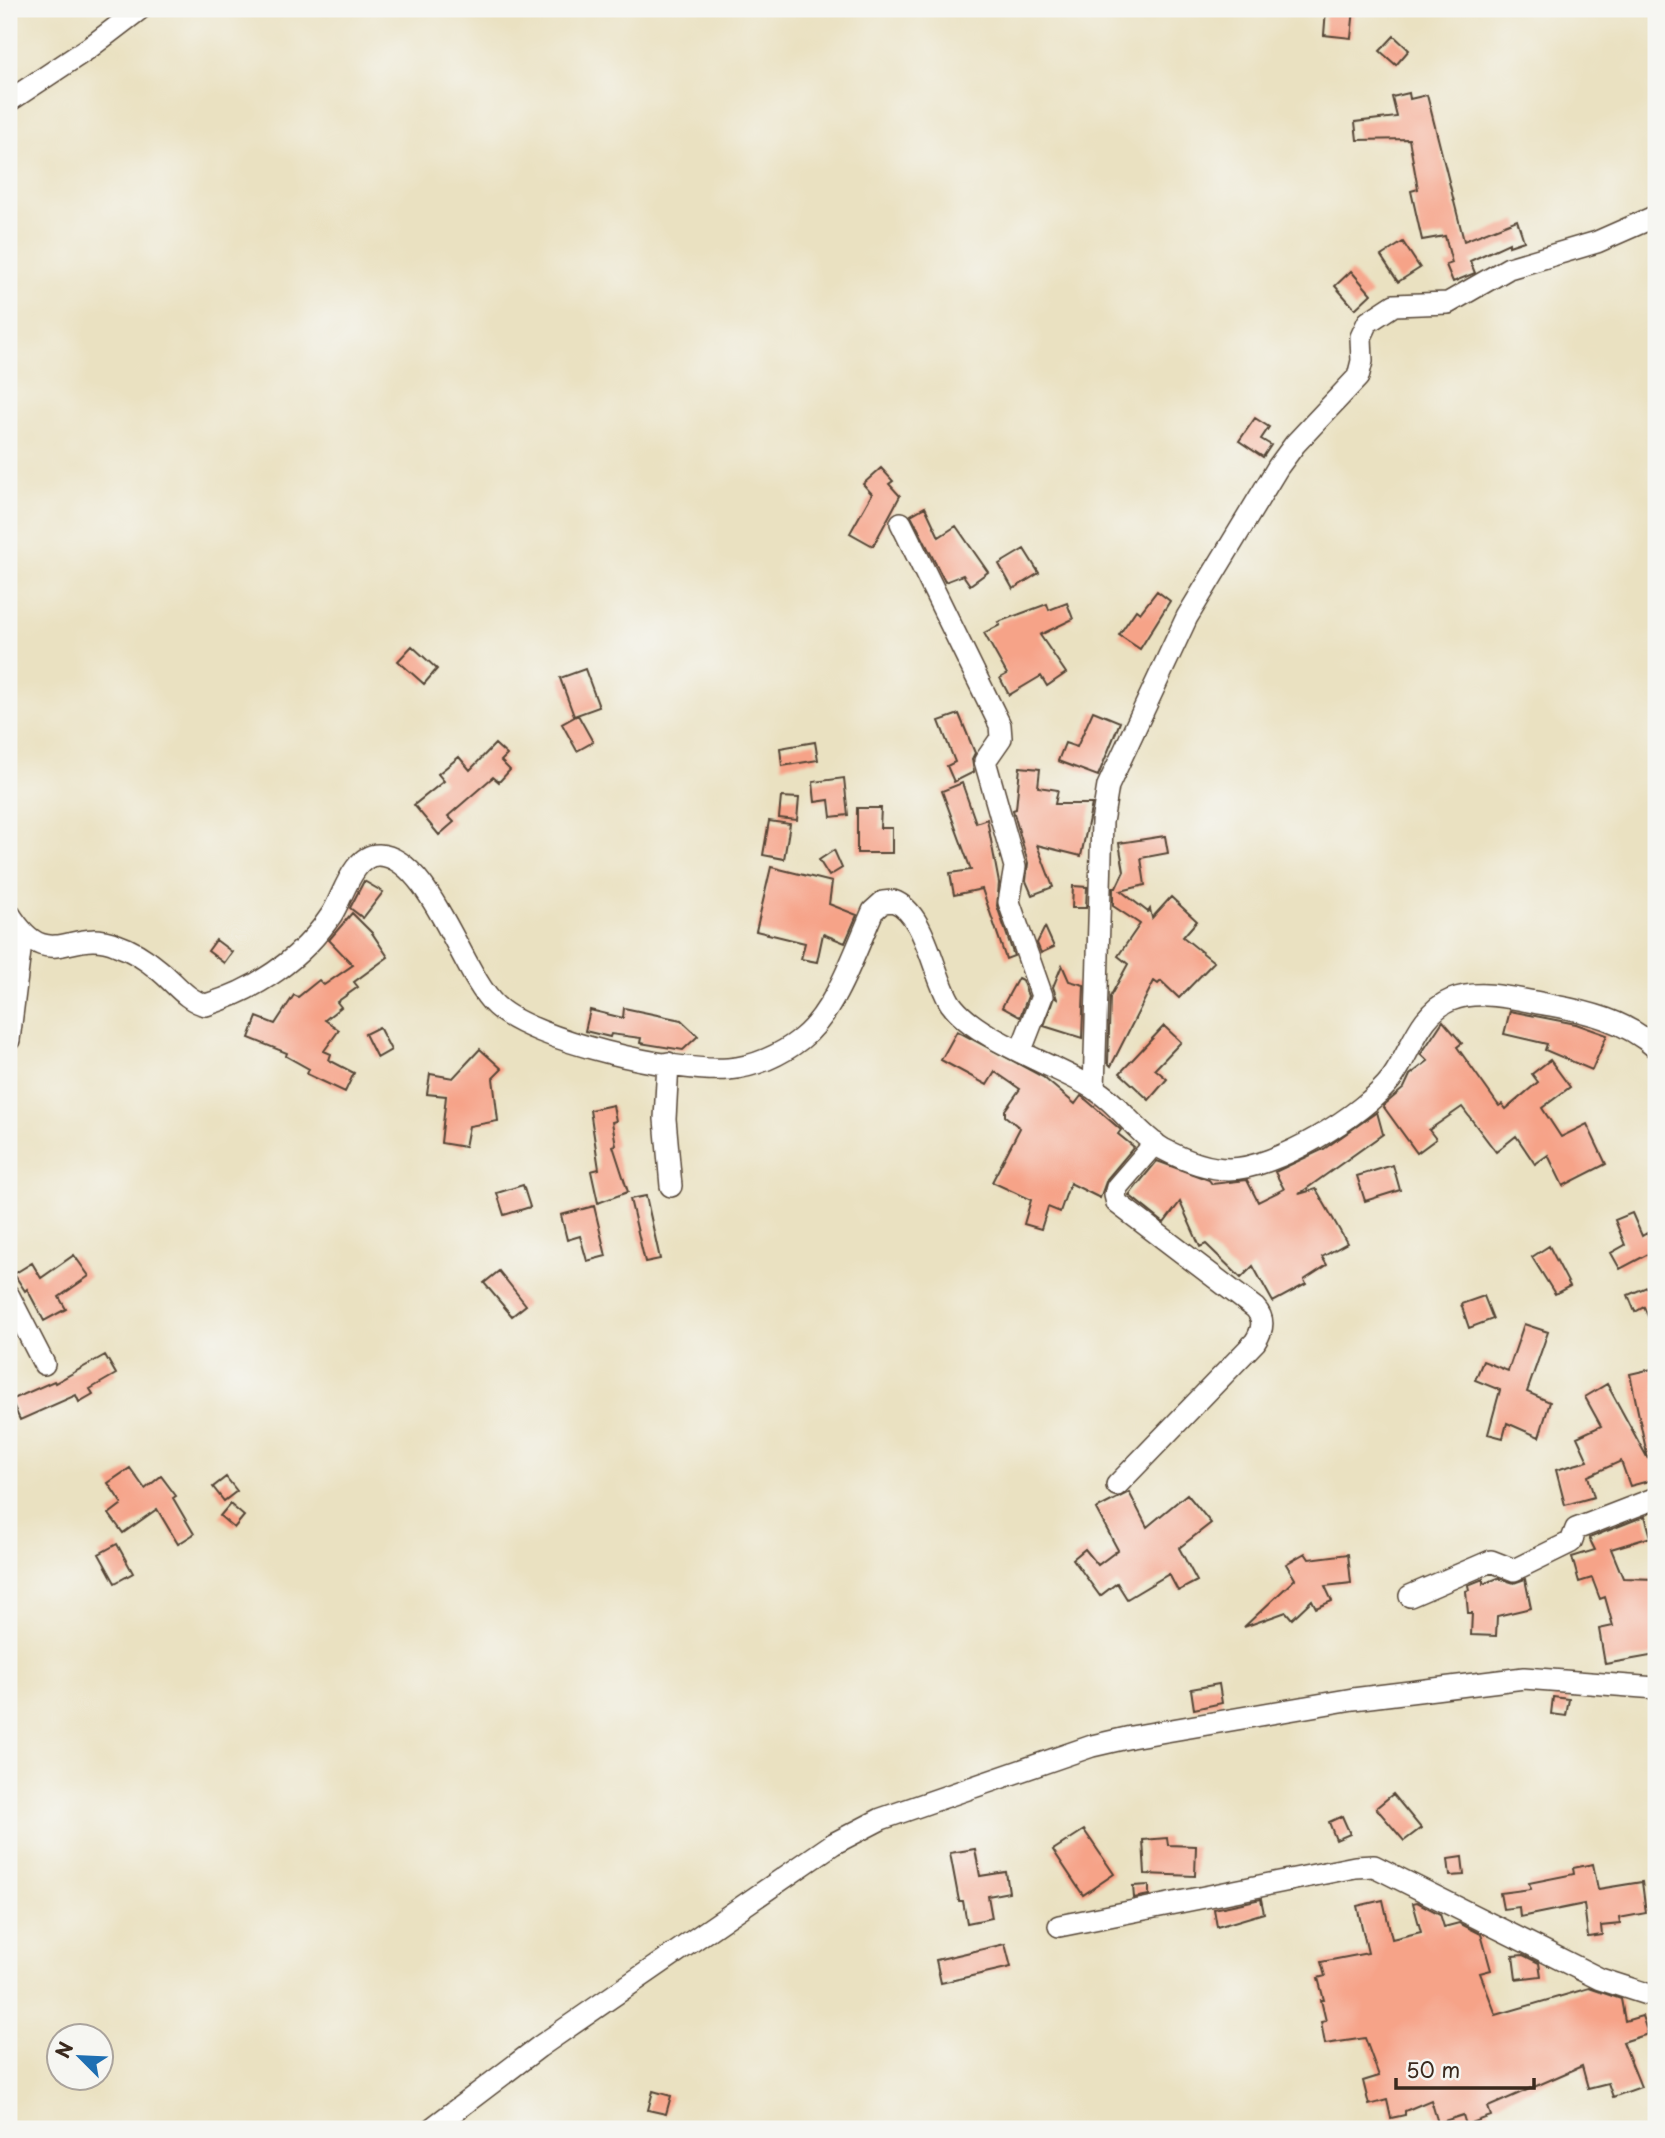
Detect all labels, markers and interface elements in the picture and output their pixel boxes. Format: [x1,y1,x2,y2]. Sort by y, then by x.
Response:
north arrow [46,2022,116,2092]
text: N [48,2037,79,2062]
scale bar [1396,2047,1534,2091]
text: 50 m [1406,2053,1460,2085]

